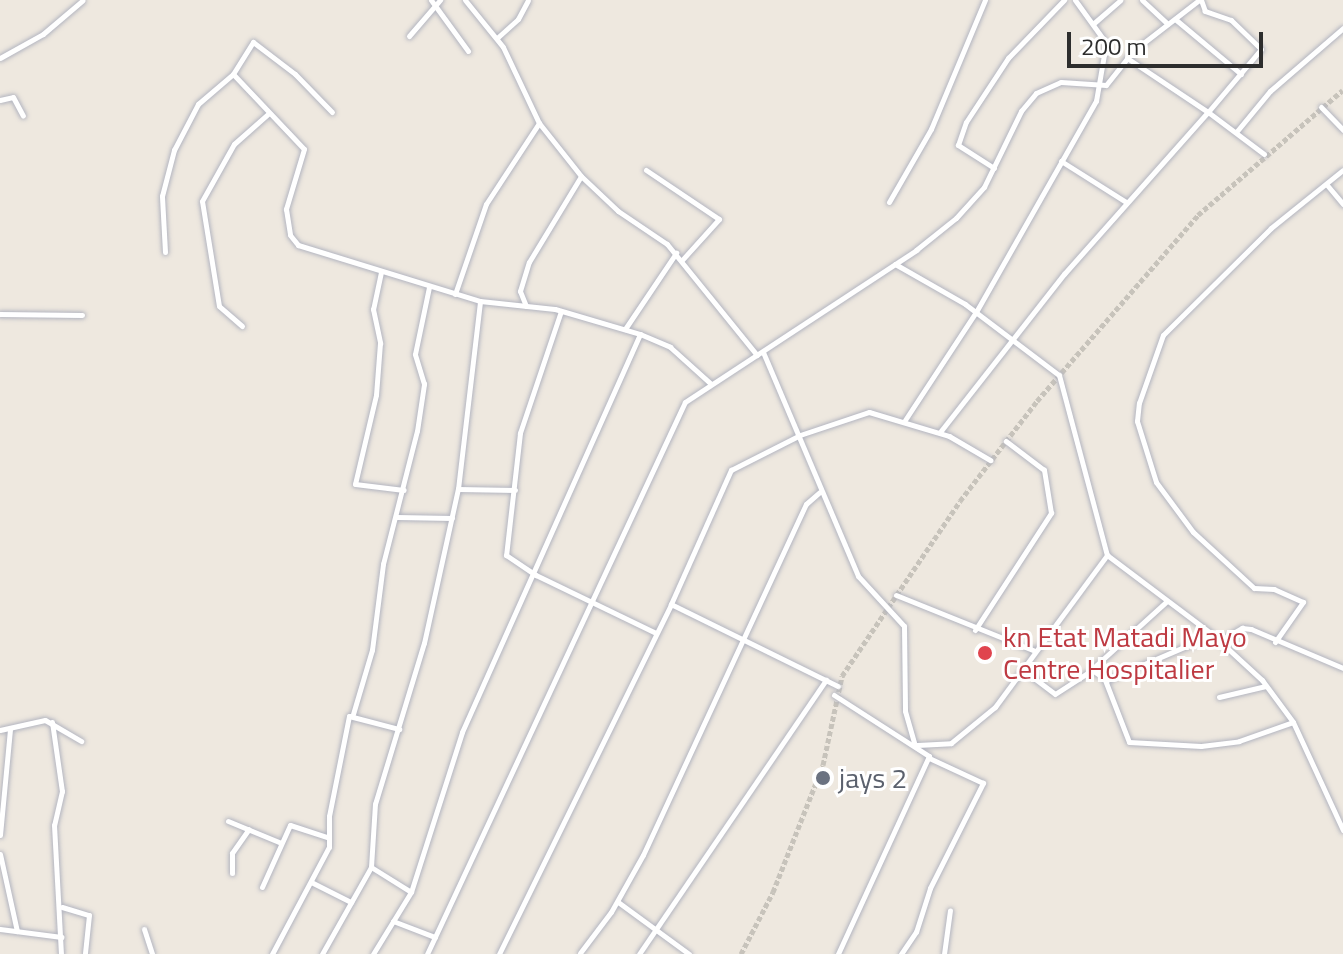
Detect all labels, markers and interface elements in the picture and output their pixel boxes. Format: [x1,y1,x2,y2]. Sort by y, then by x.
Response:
scale bar [1071,16,1267,66]
text: 200 m [1081,28,1147,64]
place label: kn Etat Matadi Mayo Centre Hospitalier [1003,620,1247,686]
marker: kn Etat Matadi Mayo Centre Hospitalier [974,642,996,664]
place label: jays 2 [839,761,907,795]
marker: jays 2 [814,769,832,787]

